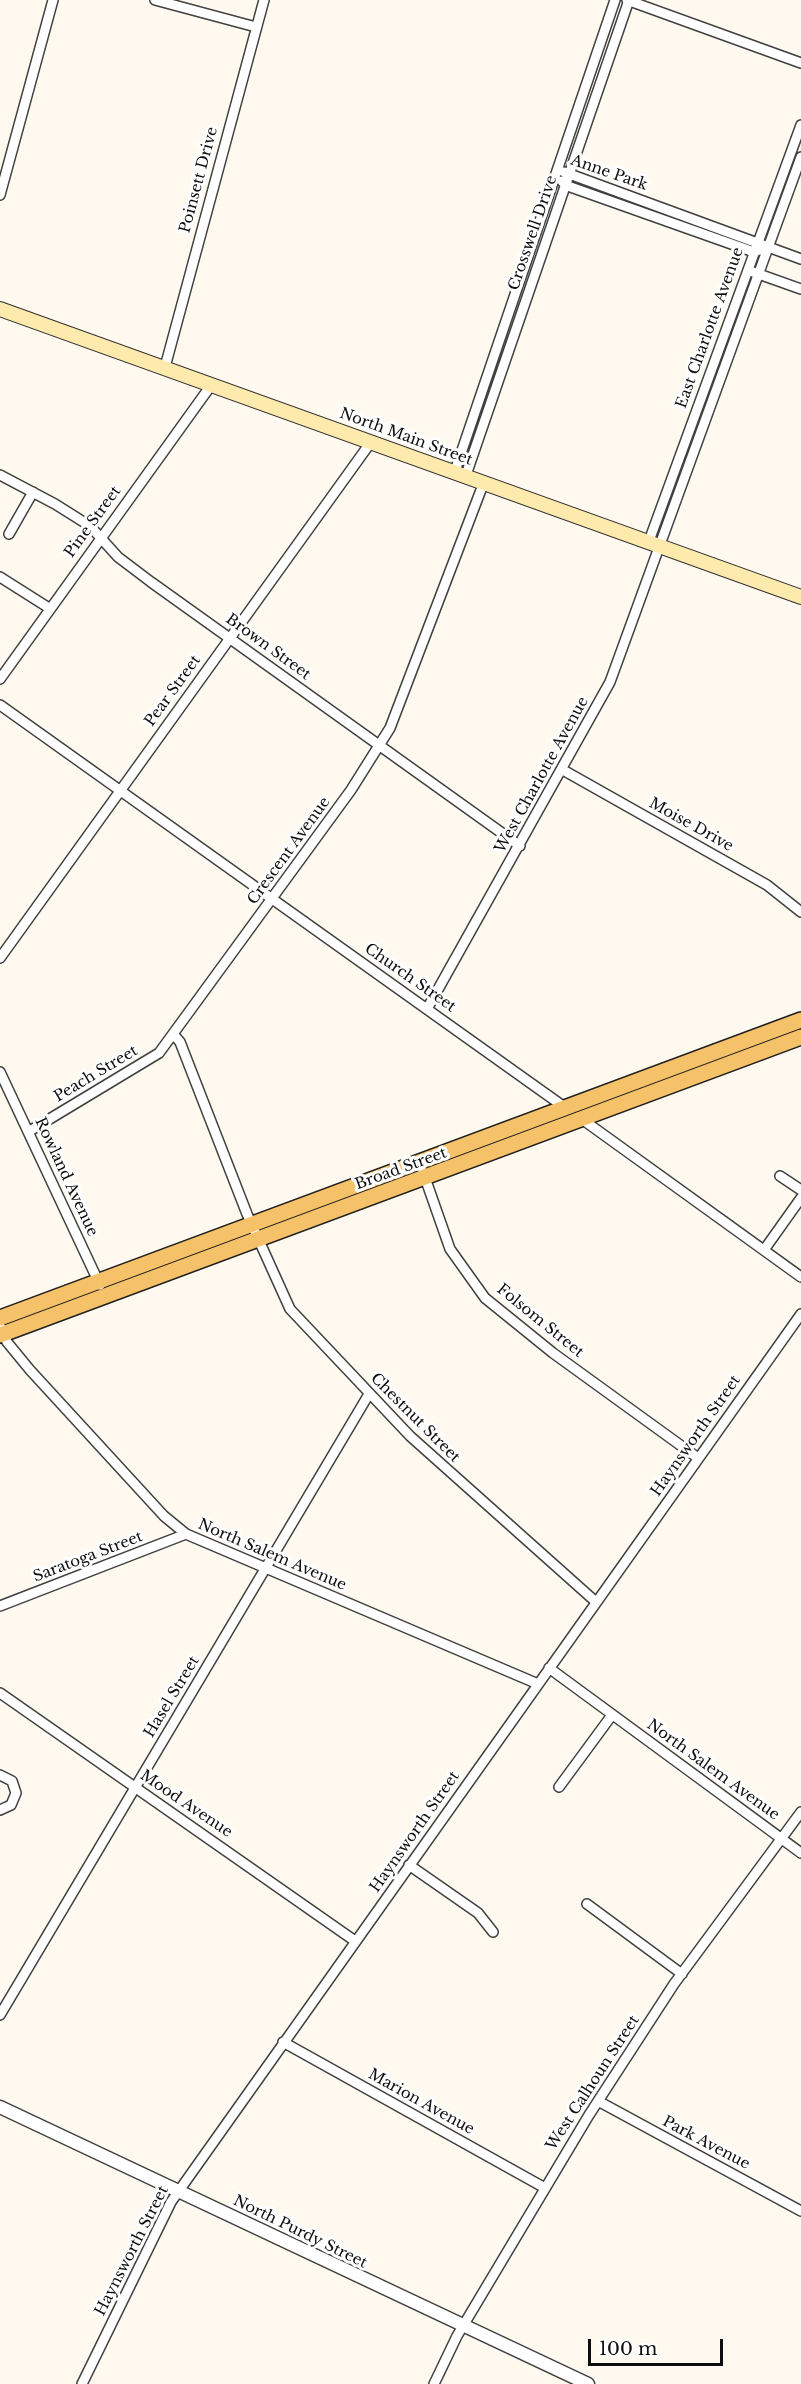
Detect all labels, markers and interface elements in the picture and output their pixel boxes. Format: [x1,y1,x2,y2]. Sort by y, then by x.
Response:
street label: Poinsett Drive [176,125,222,235]
street label: Anne Park [568,151,650,195]
street label: Crosswell Drive [505,173,561,293]
street label: East Charlotte Avenue [672,245,748,411]
street label: North Main Street [337,405,475,469]
street label: Pine Street [61,483,125,561]
street label: Brown Street [222,610,314,684]
street label: Pear Street [141,652,205,730]
street label: West Charlotte Avenue [492,694,592,856]
street label: Crescent Avenue [244,794,334,908]
street label: Moise Drive [646,794,736,856]
street label: Church Street [361,940,459,1016]
street label: Peach Street [51,1042,141,1106]
street label: Rowland Avenue [31,1115,101,1239]
street label: Broad Street [353,1144,449,1194]
street label: Folsom Street [493,1281,587,1361]
street label: Chestnut Street [367,1370,463,1466]
street label: Haynsworth Street [647,1372,745,1500]
street label: North Salem Avenue [195,1516,349,1594]
street label: Saratoga Street [31,1528,145,1586]
street label: Hasel Street [141,1653,203,1741]
street label: North Salem Avenue [643,1716,783,1824]
street label: Mood Avenue [137,1767,235,1841]
street label: Haynsworth Street [366,1768,464,1896]
street label: West Calhoun Street [543,2012,643,2154]
street label: Marion Avenue [365,2065,477,2139]
street label: Park Avenue [659,2112,753,2174]
street label: Haynsworth Street [91,2183,173,2319]
street label: North Purdy Street [230,2192,370,2272]
scale bar [591,2327,726,2365]
text: 100 m [599,2338,657,2360]

